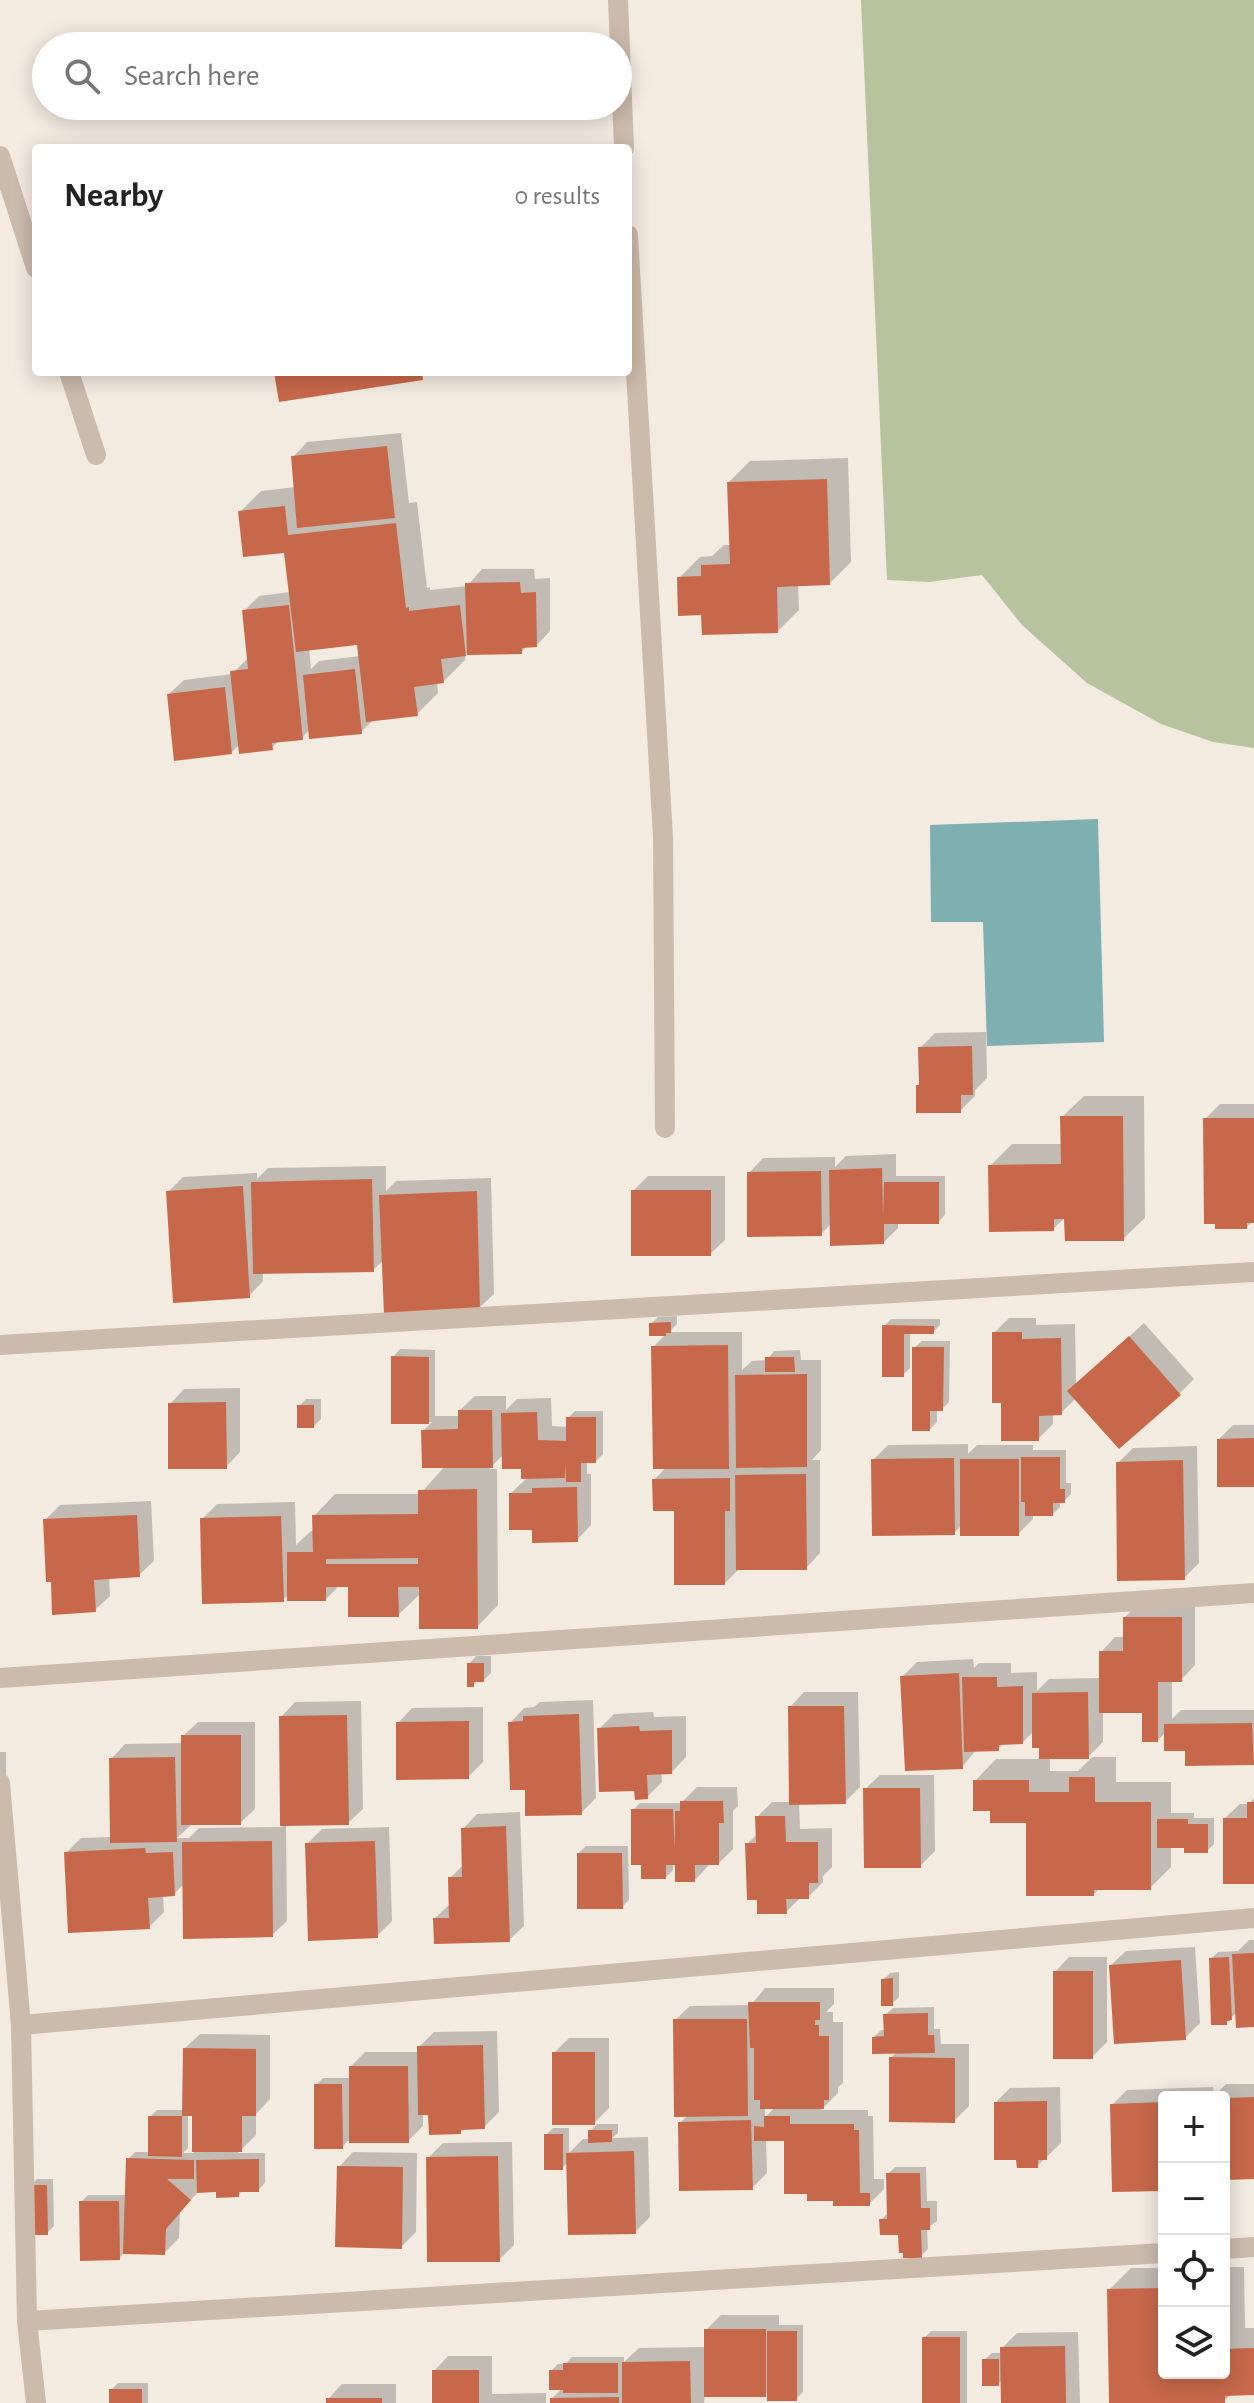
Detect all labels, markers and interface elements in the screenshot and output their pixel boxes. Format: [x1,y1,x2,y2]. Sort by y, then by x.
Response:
search box [32,32,632,120]
icon: search [60,54,104,98]
text: Search here [124,61,260,91]
text: Nearby [64,179,163,213]
text: 0 results [514,183,600,209]
map controls [1158,2091,1230,2379]
button: + [1158,2091,1230,2163]
button: − [1158,2163,1230,2235]
button: locate [1158,2235,1230,2307]
button: layers [1158,2307,1230,2379]

